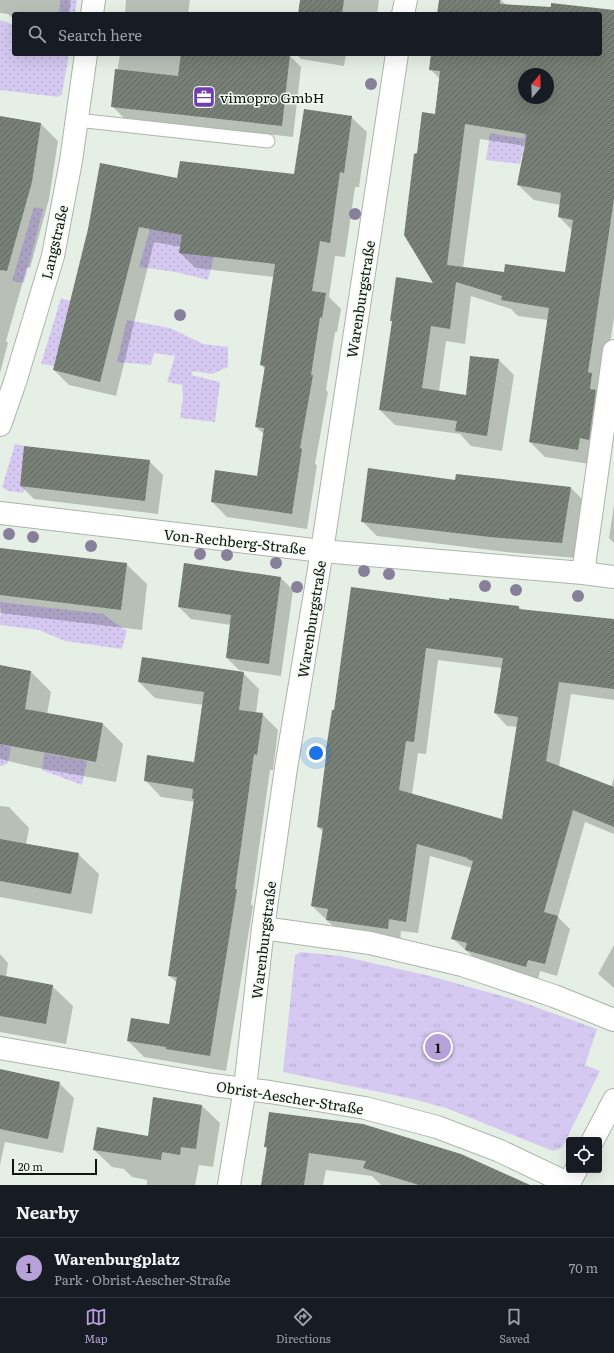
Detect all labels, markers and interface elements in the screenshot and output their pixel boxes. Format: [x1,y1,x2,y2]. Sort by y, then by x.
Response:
search box [12,12,602,56]
icon: search [26,23,48,45]
text: Search here [58,23,142,46]
north arrow [518,68,554,104]
office icon: vimopro GmbH [191,84,217,110]
place label: vimopro GmbH [220,87,324,107]
street label: Langstraße [36,203,72,281]
street label: Warenburgstraße [341,239,379,359]
street label: Von-Rechberg-Straße [163,524,307,558]
street label: Warenburgstraße [292,559,330,679]
your location [306,743,326,763]
street label: Warenburgstraße [246,880,280,1000]
pin: 1 [425,1032,451,1062]
street label: Obrist-Aescher-Straße [215,1075,365,1119]
map controls [566,1137,602,1173]
button: locate [566,1137,602,1173]
scale bar [12,1157,97,1176]
text: 20 m [18,1158,43,1174]
text: Nearby [16,1199,79,1224]
text: Warenburgplatz [54,1247,180,1270]
text: 1 [26,1258,32,1277]
text: 70 m [569,1258,598,1277]
text: Park · Obrist-Aescher-Straße [54,1270,231,1289]
tab: Map [84,1306,108,1346]
tab: Directions [276,1306,331,1346]
tab: Saved [499,1306,530,1346]

